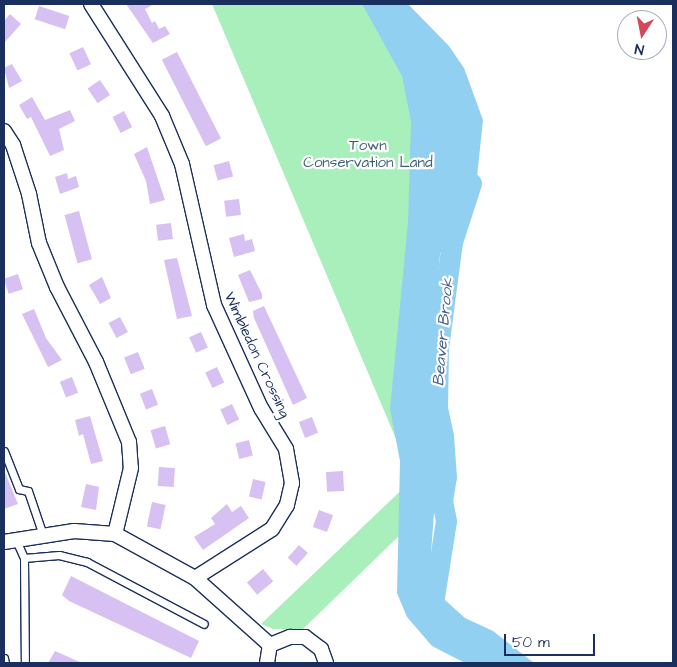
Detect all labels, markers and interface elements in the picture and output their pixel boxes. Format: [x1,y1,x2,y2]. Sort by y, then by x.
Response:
north arrow [617,10,667,60]
text: N [633,38,646,59]
park label: Town Conservation Land [303,136,433,171]
water label: Beaver Brook [429,277,457,387]
street label: Wimbledon Crossing [220,289,294,421]
scale bar [507,624,598,656]
text: 50 m [512,632,550,653]

